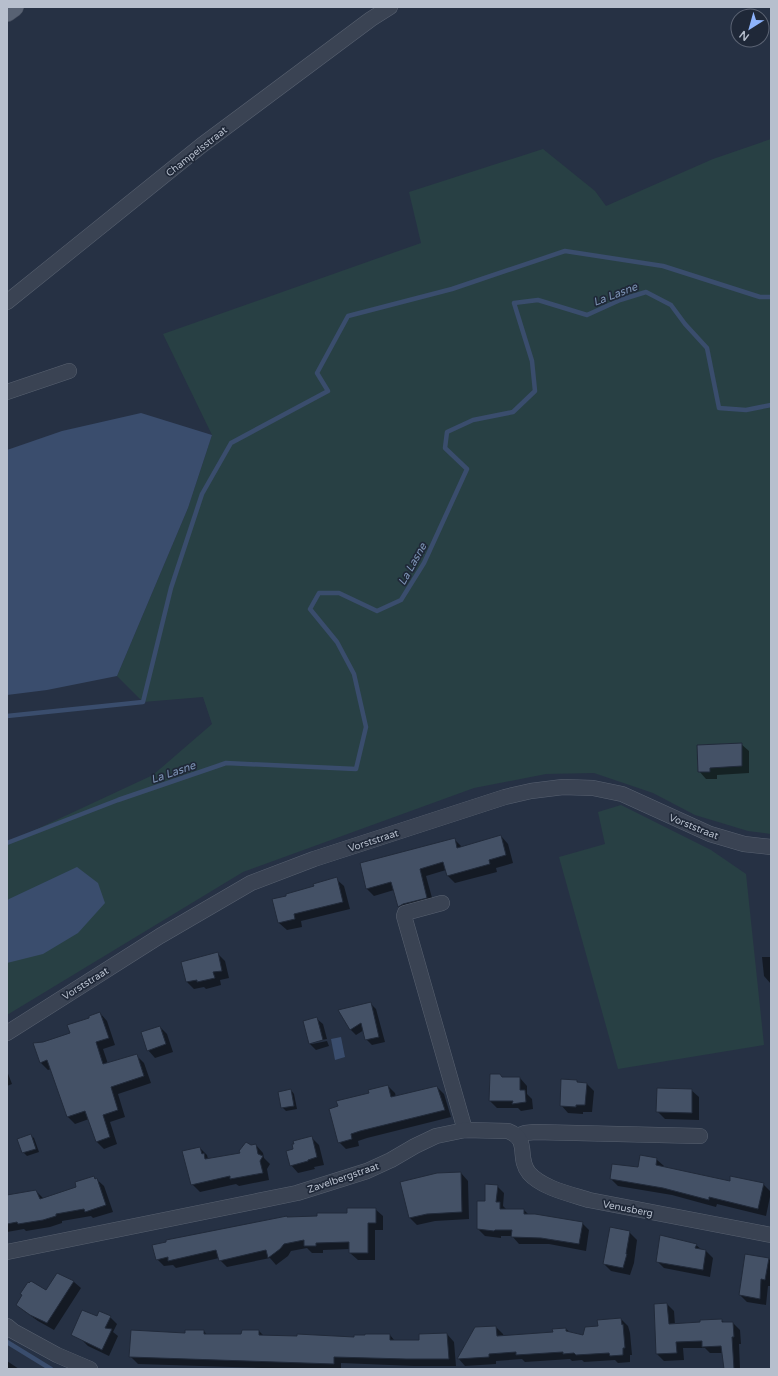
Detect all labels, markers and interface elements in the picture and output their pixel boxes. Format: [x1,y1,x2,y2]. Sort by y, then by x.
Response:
north arrow [730,8,770,48]
text: N [737,28,752,43]
street label: Champelsstraat [164,124,230,179]
water label: La Lasne [591,280,640,309]
water label: La Lasne [396,540,430,588]
water label: La Lasne [149,759,198,786]
street label: Vorststraat [667,812,720,842]
street label: Vorststraat [347,827,400,855]
street label: Vorststraat [60,965,111,1003]
street label: Zavelbergstraat [306,1160,381,1196]
street label: Venusberg [602,1198,654,1220]

